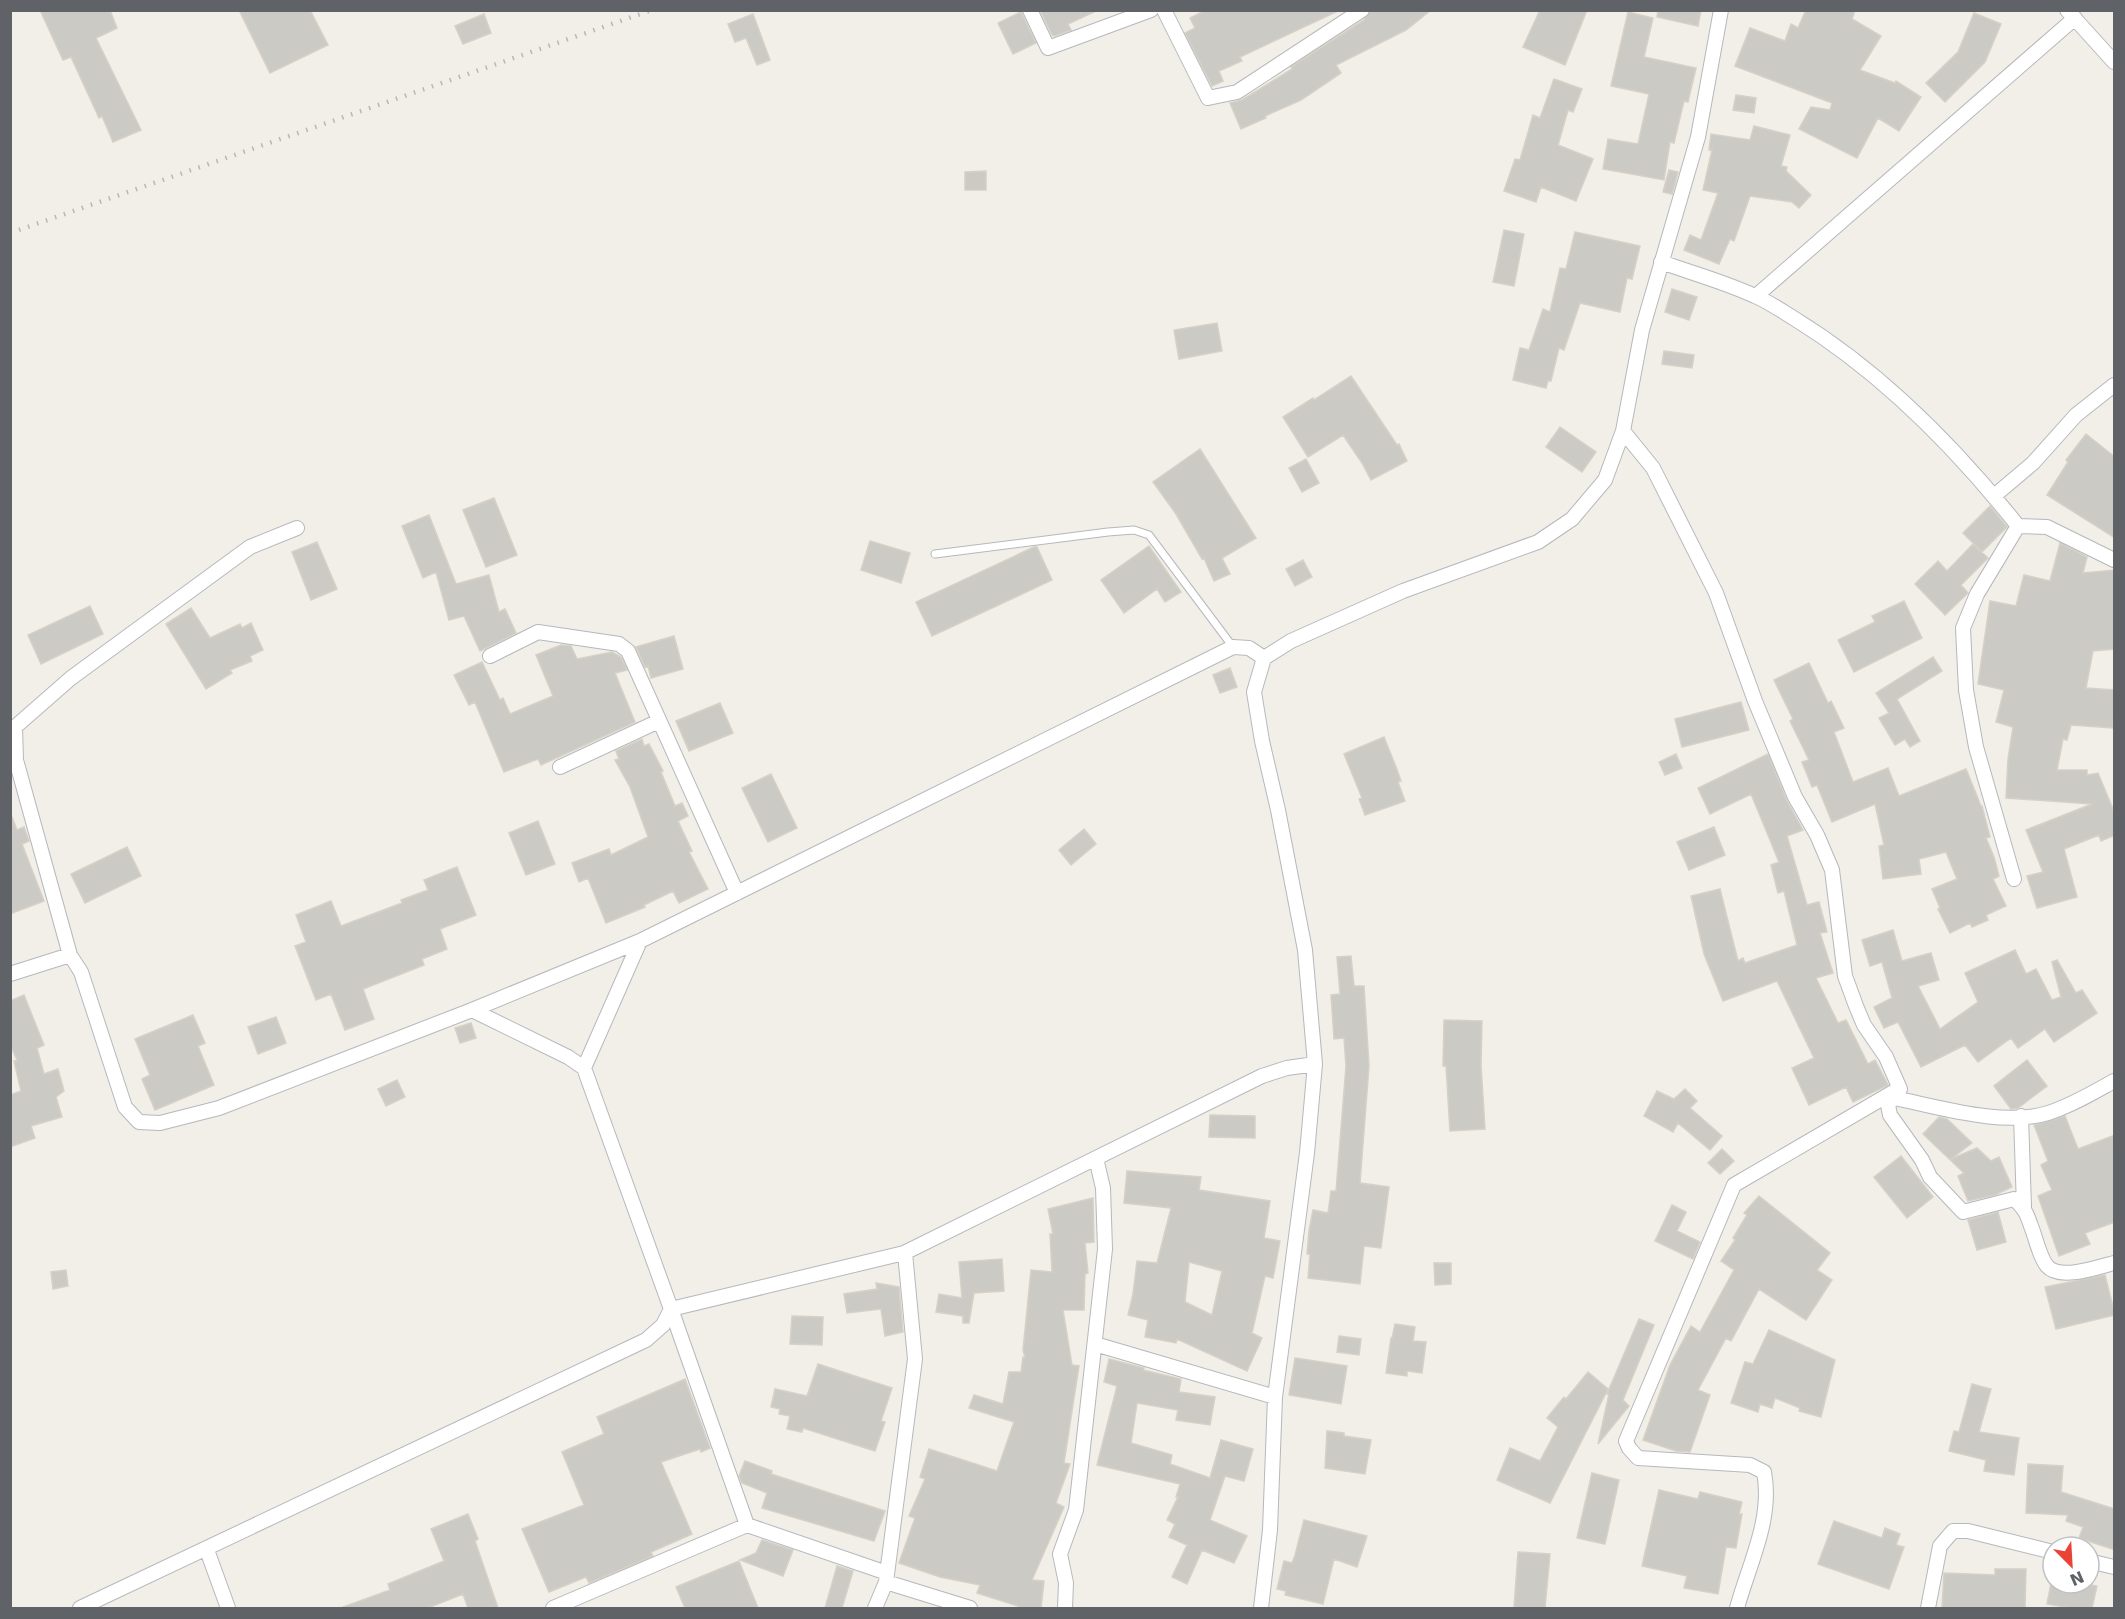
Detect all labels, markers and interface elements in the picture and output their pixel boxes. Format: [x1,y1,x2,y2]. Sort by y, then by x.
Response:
north arrow [2041,1535,2101,1595]
text: N [2067,1567,2087,1590]

